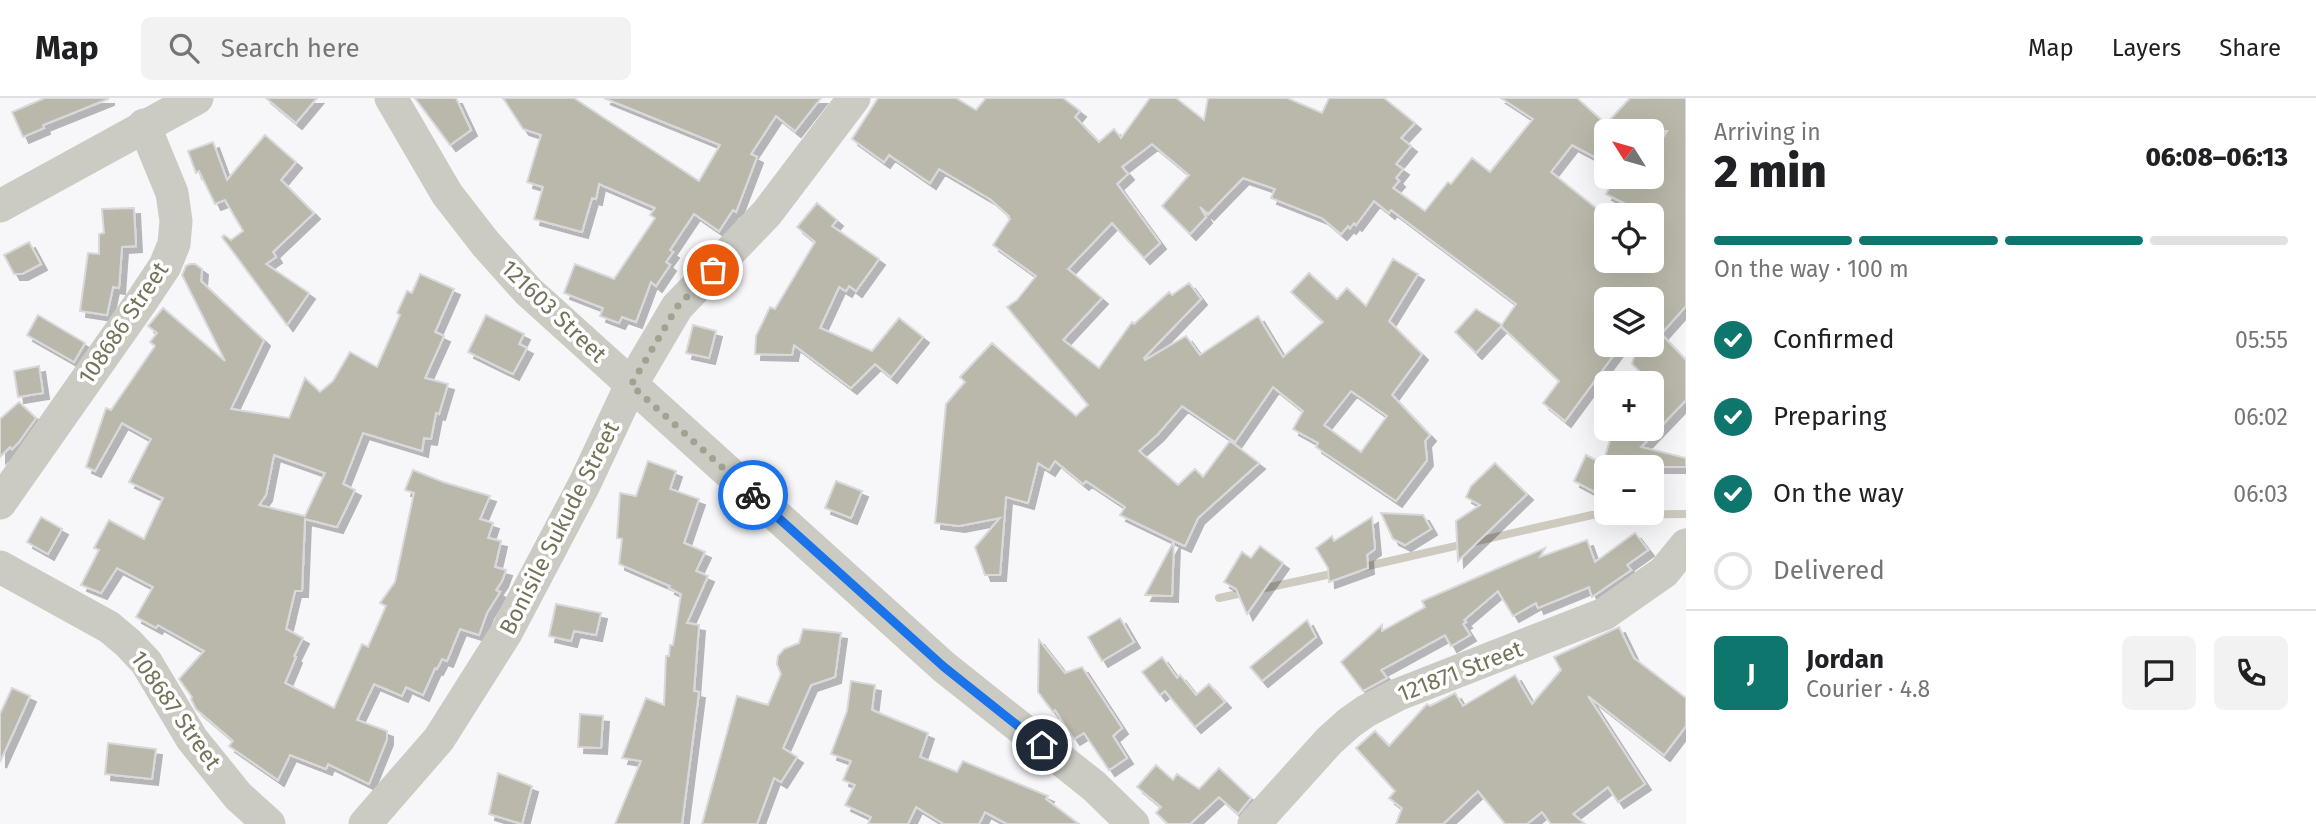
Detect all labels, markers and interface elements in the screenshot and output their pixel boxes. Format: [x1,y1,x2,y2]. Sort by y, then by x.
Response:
search box [141,17,631,80]
text: Map [35,28,99,68]
icon: search [165,29,203,67]
text: Search here [221,33,360,64]
text: Map [2028,34,2074,62]
text: Layers [2112,34,2181,62]
text: Share [2219,34,2281,62]
text: Arriving in [1714,118,1821,146]
north arrow [1594,119,1664,189]
map controls [1594,119,1664,525]
text: 06:08–06:13 [2145,142,2288,173]
text: 2 min [1714,144,1827,199]
button: locate [1594,203,1664,273]
pin [683,240,743,300]
icon: bag [694,251,732,289]
street label: 121603 Street [496,254,613,369]
text: On the way · 100 m [1714,255,1909,283]
street label: 108686 Street [72,256,174,389]
button: layers [1594,287,1664,357]
icon: check [1714,321,1752,359]
text: Confirmed [1773,324,1894,355]
text: 05:55 [2235,326,2288,354]
button: + [1594,371,1664,441]
icon: check [1714,398,1752,436]
text: Preparing [1773,401,1886,432]
text: 06:02 [2233,403,2288,431]
street label: Bonisile Sukude Street [493,416,625,639]
button: − [1594,455,1664,525]
courier [718,460,788,530]
icon: check [1714,475,1752,513]
icon: bike [734,476,772,514]
text: On the way [1773,478,1904,509]
text: 06:03 [2233,480,2288,508]
text: Delivered [1773,555,1885,586]
street label: 121871 Street [1394,634,1527,708]
button: chat [2122,636,2196,710]
button: phone [2214,636,2288,710]
text: Jordan [1806,644,1884,675]
street label: 108687 Street [125,645,228,775]
text: J [1747,658,1755,689]
text: Courier · 4.8 [1806,675,1930,703]
pin [1012,715,1072,775]
icon: home [1023,726,1061,764]

